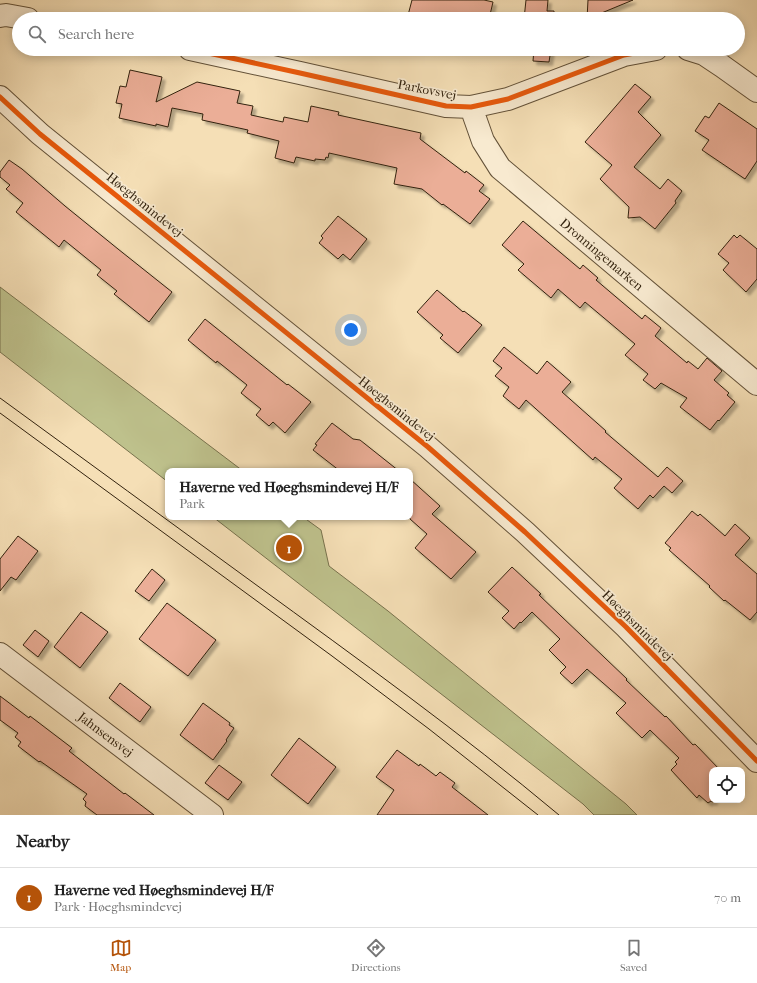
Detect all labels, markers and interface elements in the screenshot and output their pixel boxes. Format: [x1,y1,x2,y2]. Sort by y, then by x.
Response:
search box [12,12,745,56]
icon: search [26,23,48,45]
text: Search here [58,25,134,43]
street label: Parkovsvej [396,76,457,103]
street label: Høeghsmindevej [104,169,186,240]
street label: Dronningemarken [557,215,647,294]
your location [341,320,361,340]
street label: Høeghsmindevej [356,373,438,444]
popup [165,468,413,520]
text: Haverne ved Høeghsmindevej H/F [179,478,399,496]
text: Park [179,496,205,511]
pin: 1 [276,533,302,563]
street label: Høeghsmindevej [599,587,676,664]
street label: Jahnsensvej [74,708,136,760]
map controls [709,767,745,803]
button: locate [709,767,745,803]
text: Nearby [16,831,70,851]
text: Haverne ved Høeghsmindevej H/F [54,881,274,899]
text: 1 [27,890,31,905]
text: 70 m [714,890,741,905]
text: Park · Høeghsmindevej [54,899,182,914]
tab: Map [110,937,132,974]
tab: Directions [351,937,401,974]
tab: Saved [620,937,647,974]

